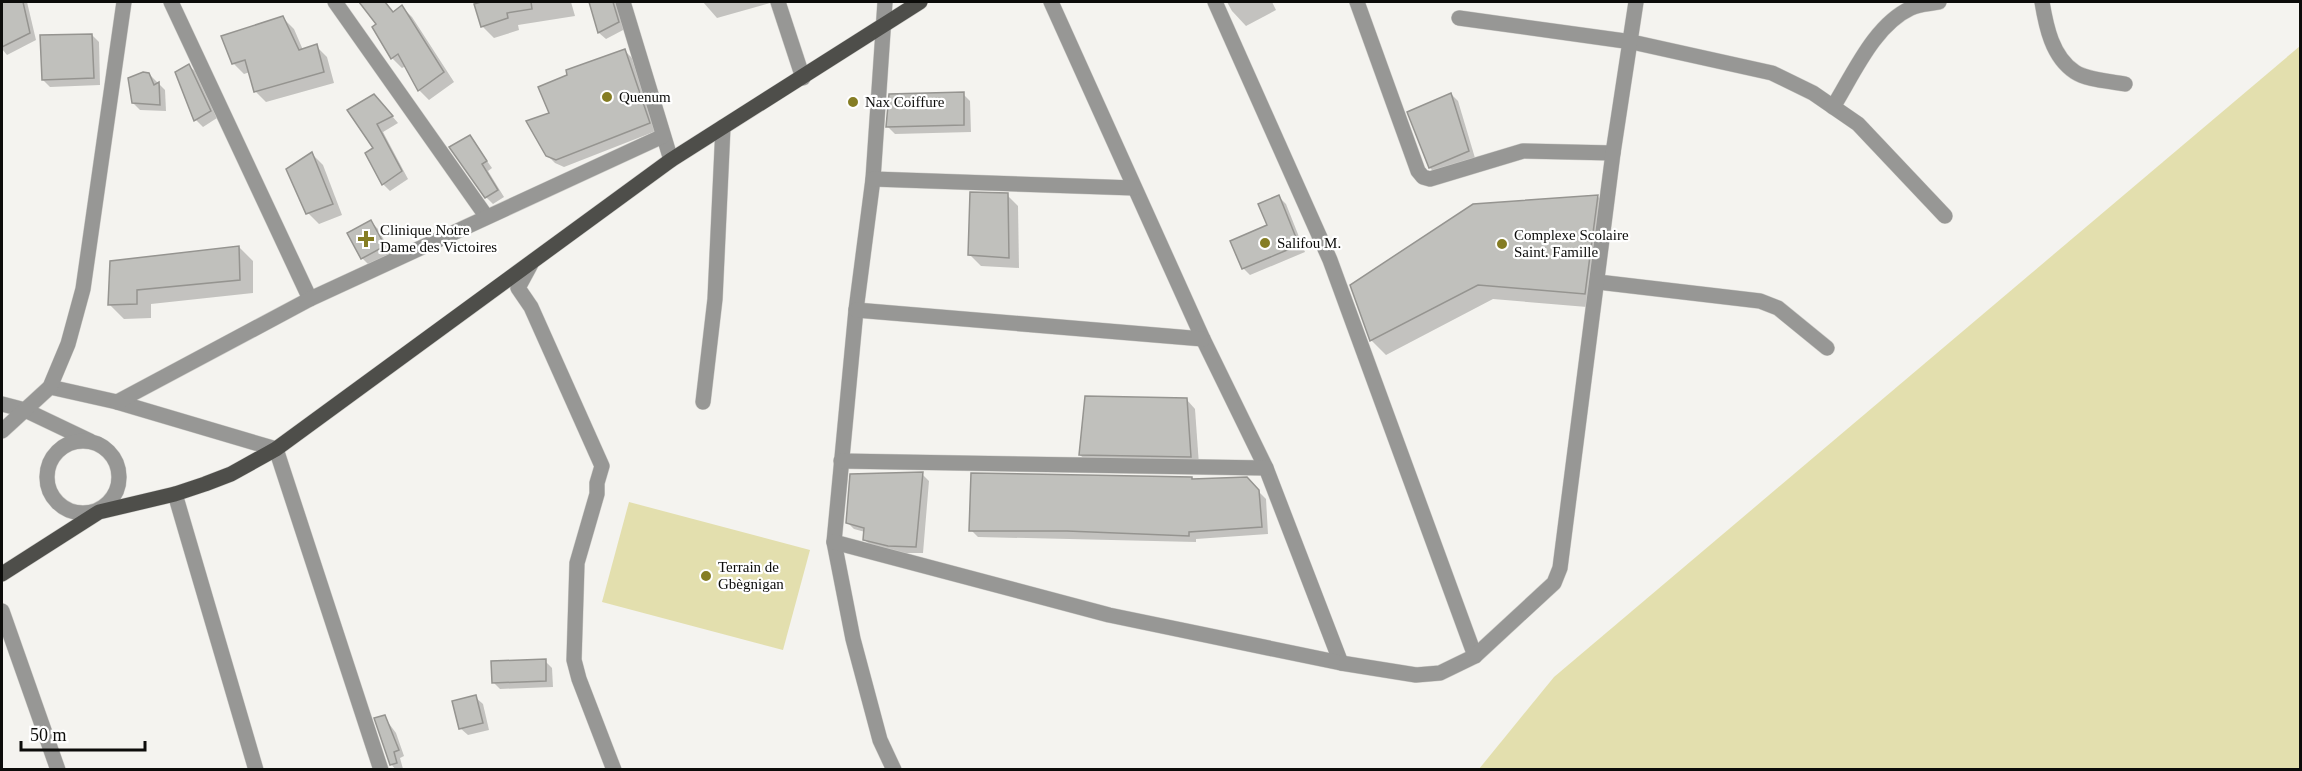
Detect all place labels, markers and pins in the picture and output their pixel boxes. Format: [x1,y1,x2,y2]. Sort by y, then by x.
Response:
place label: Quenum [619,89,671,105]
marker: Quenum [600,90,614,104]
place label: Nax Coiffure [865,94,945,110]
marker: Nax Coiffure [846,95,860,109]
place label: Clinique Notre Dame des Victoires [380,222,497,255]
place label: Complexe Scolaire Saint. Famille [1514,227,1629,260]
marker: Clinique Notre Dame des Victoires [357,230,375,248]
place label: Salifou M. [1277,235,1341,251]
marker: Salifou M. [1258,236,1272,250]
marker: Complexe Scolaire Saint. Famille [1495,237,1509,251]
place label: Terrain de Gbègnigan [718,559,784,592]
marker: Terrain de Gbègnigan [699,569,713,583]

